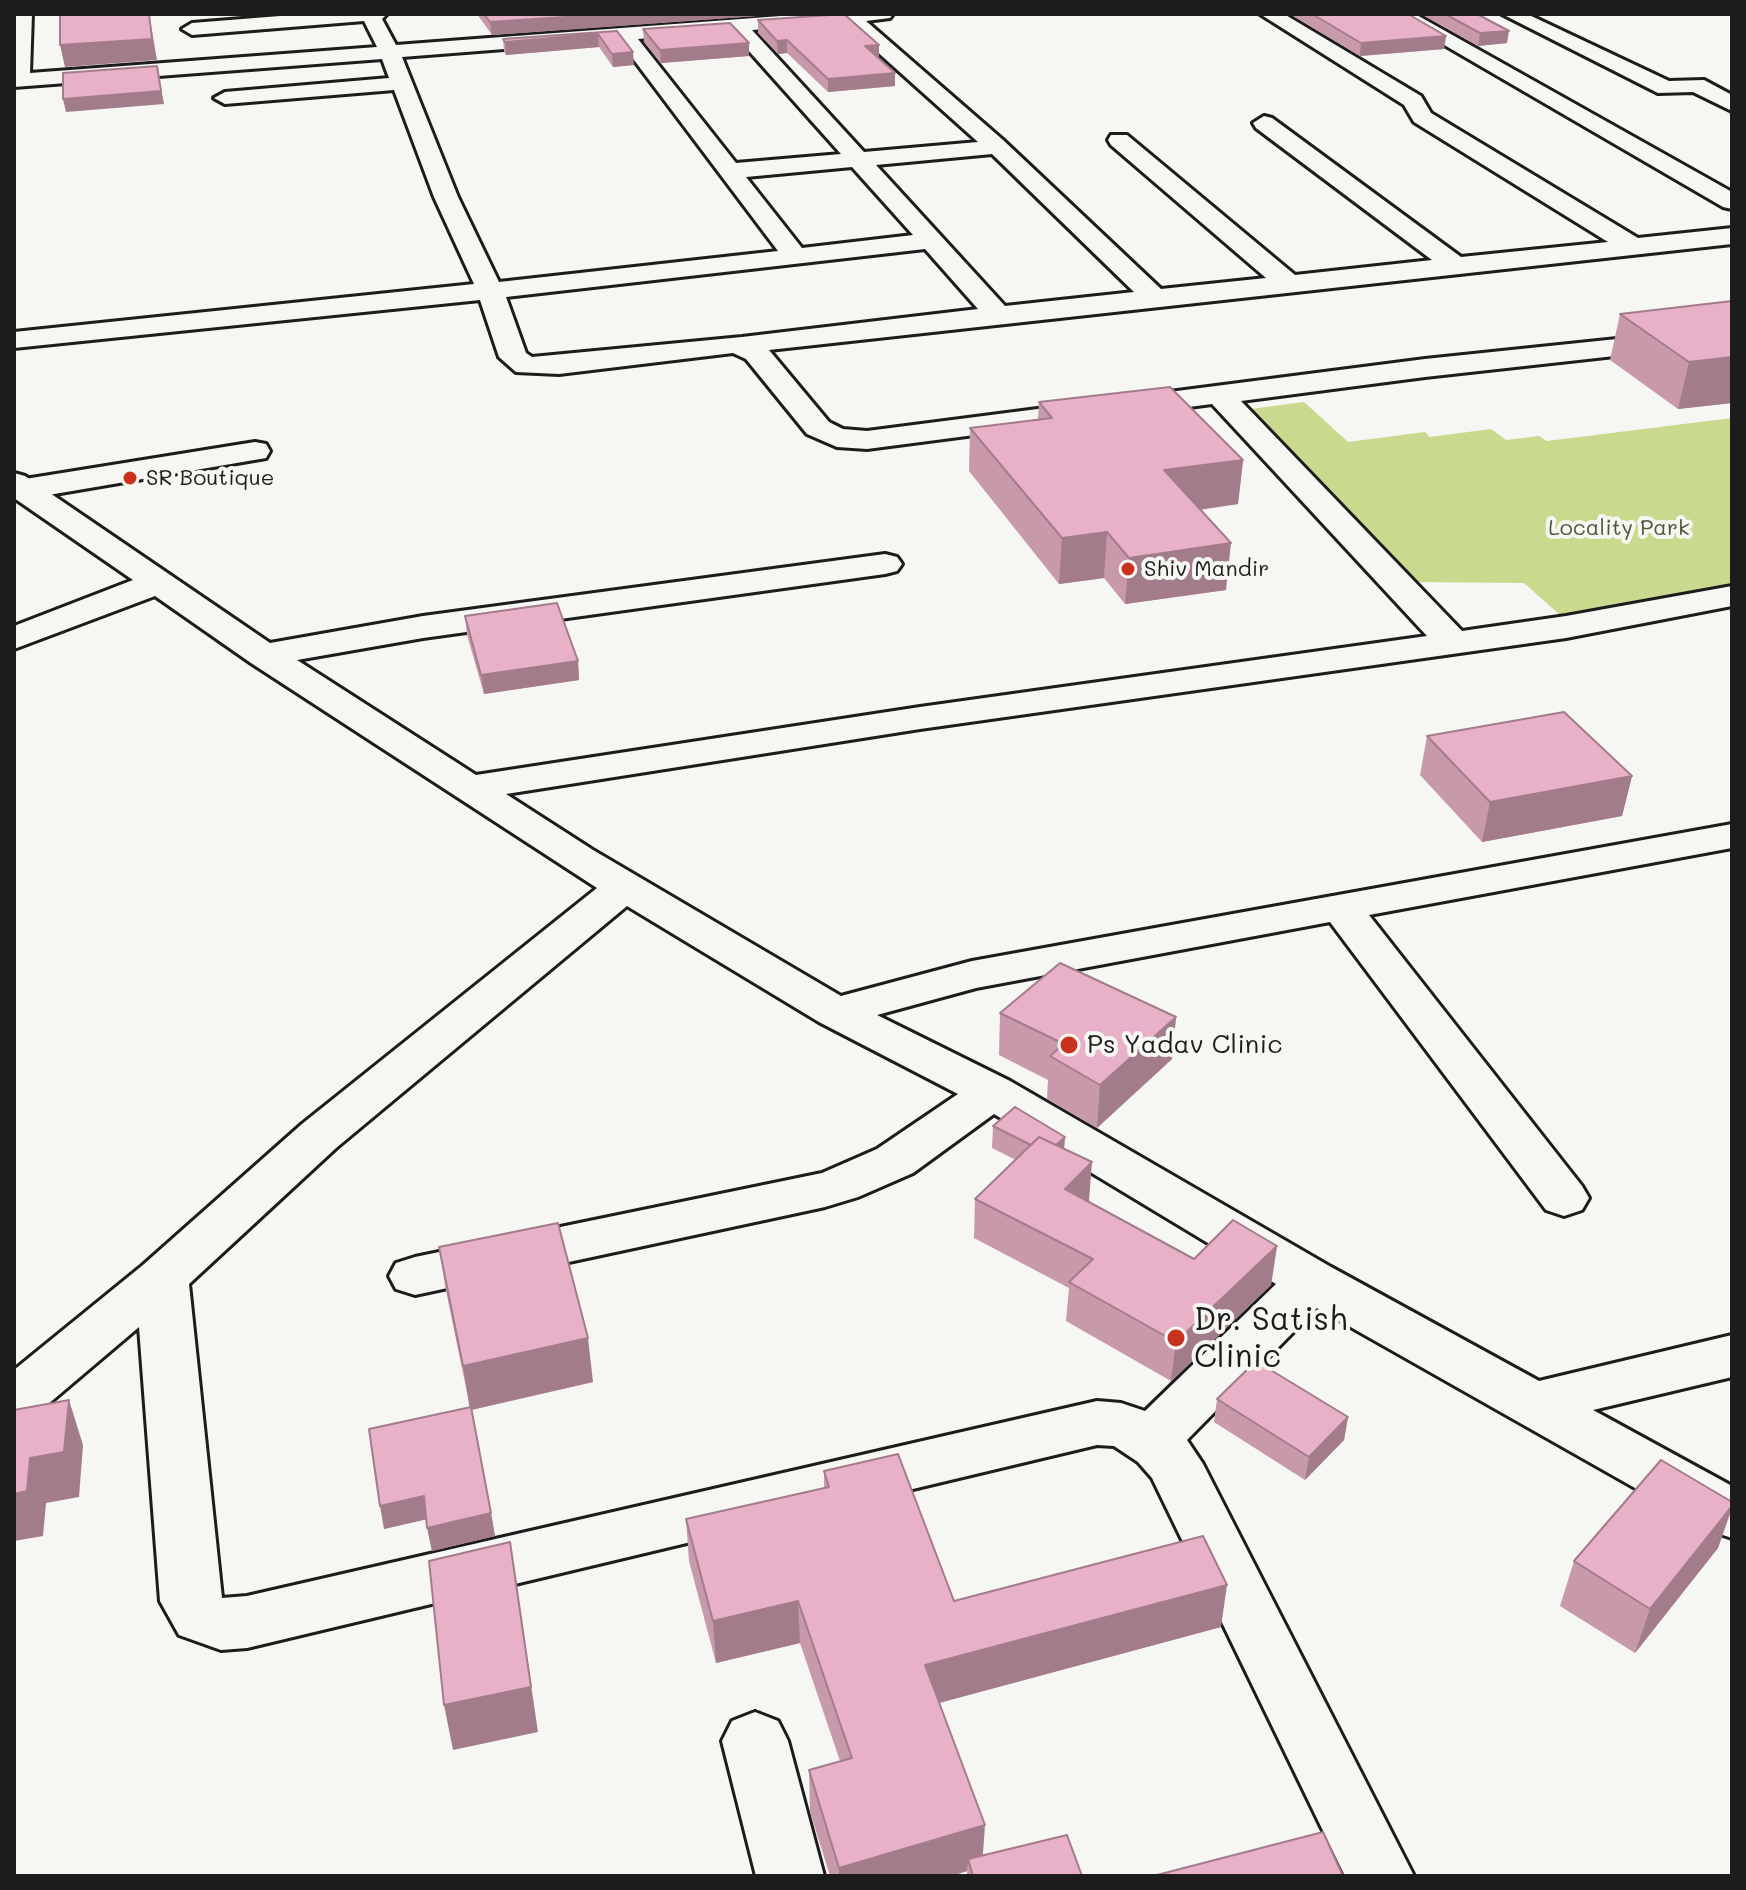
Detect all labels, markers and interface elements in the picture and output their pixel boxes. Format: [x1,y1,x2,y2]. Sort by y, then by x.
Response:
place label: SR Boutique [146,465,274,491]
marker: SR Boutique [121,469,139,487]
park label: Locality Park [1548,515,1690,541]
place label: Shiv Mandir [1144,556,1269,582]
marker: Shiv Mandir [1119,560,1137,578]
place label: Ps Yadav Clinic [1087,1029,1283,1061]
marker: Ps Yadav Clinic [1058,1034,1080,1056]
place label: Dr. Satish Clinic [1194,1301,1347,1376]
marker: Dr. Satish Clinic [1165,1327,1187,1349]

